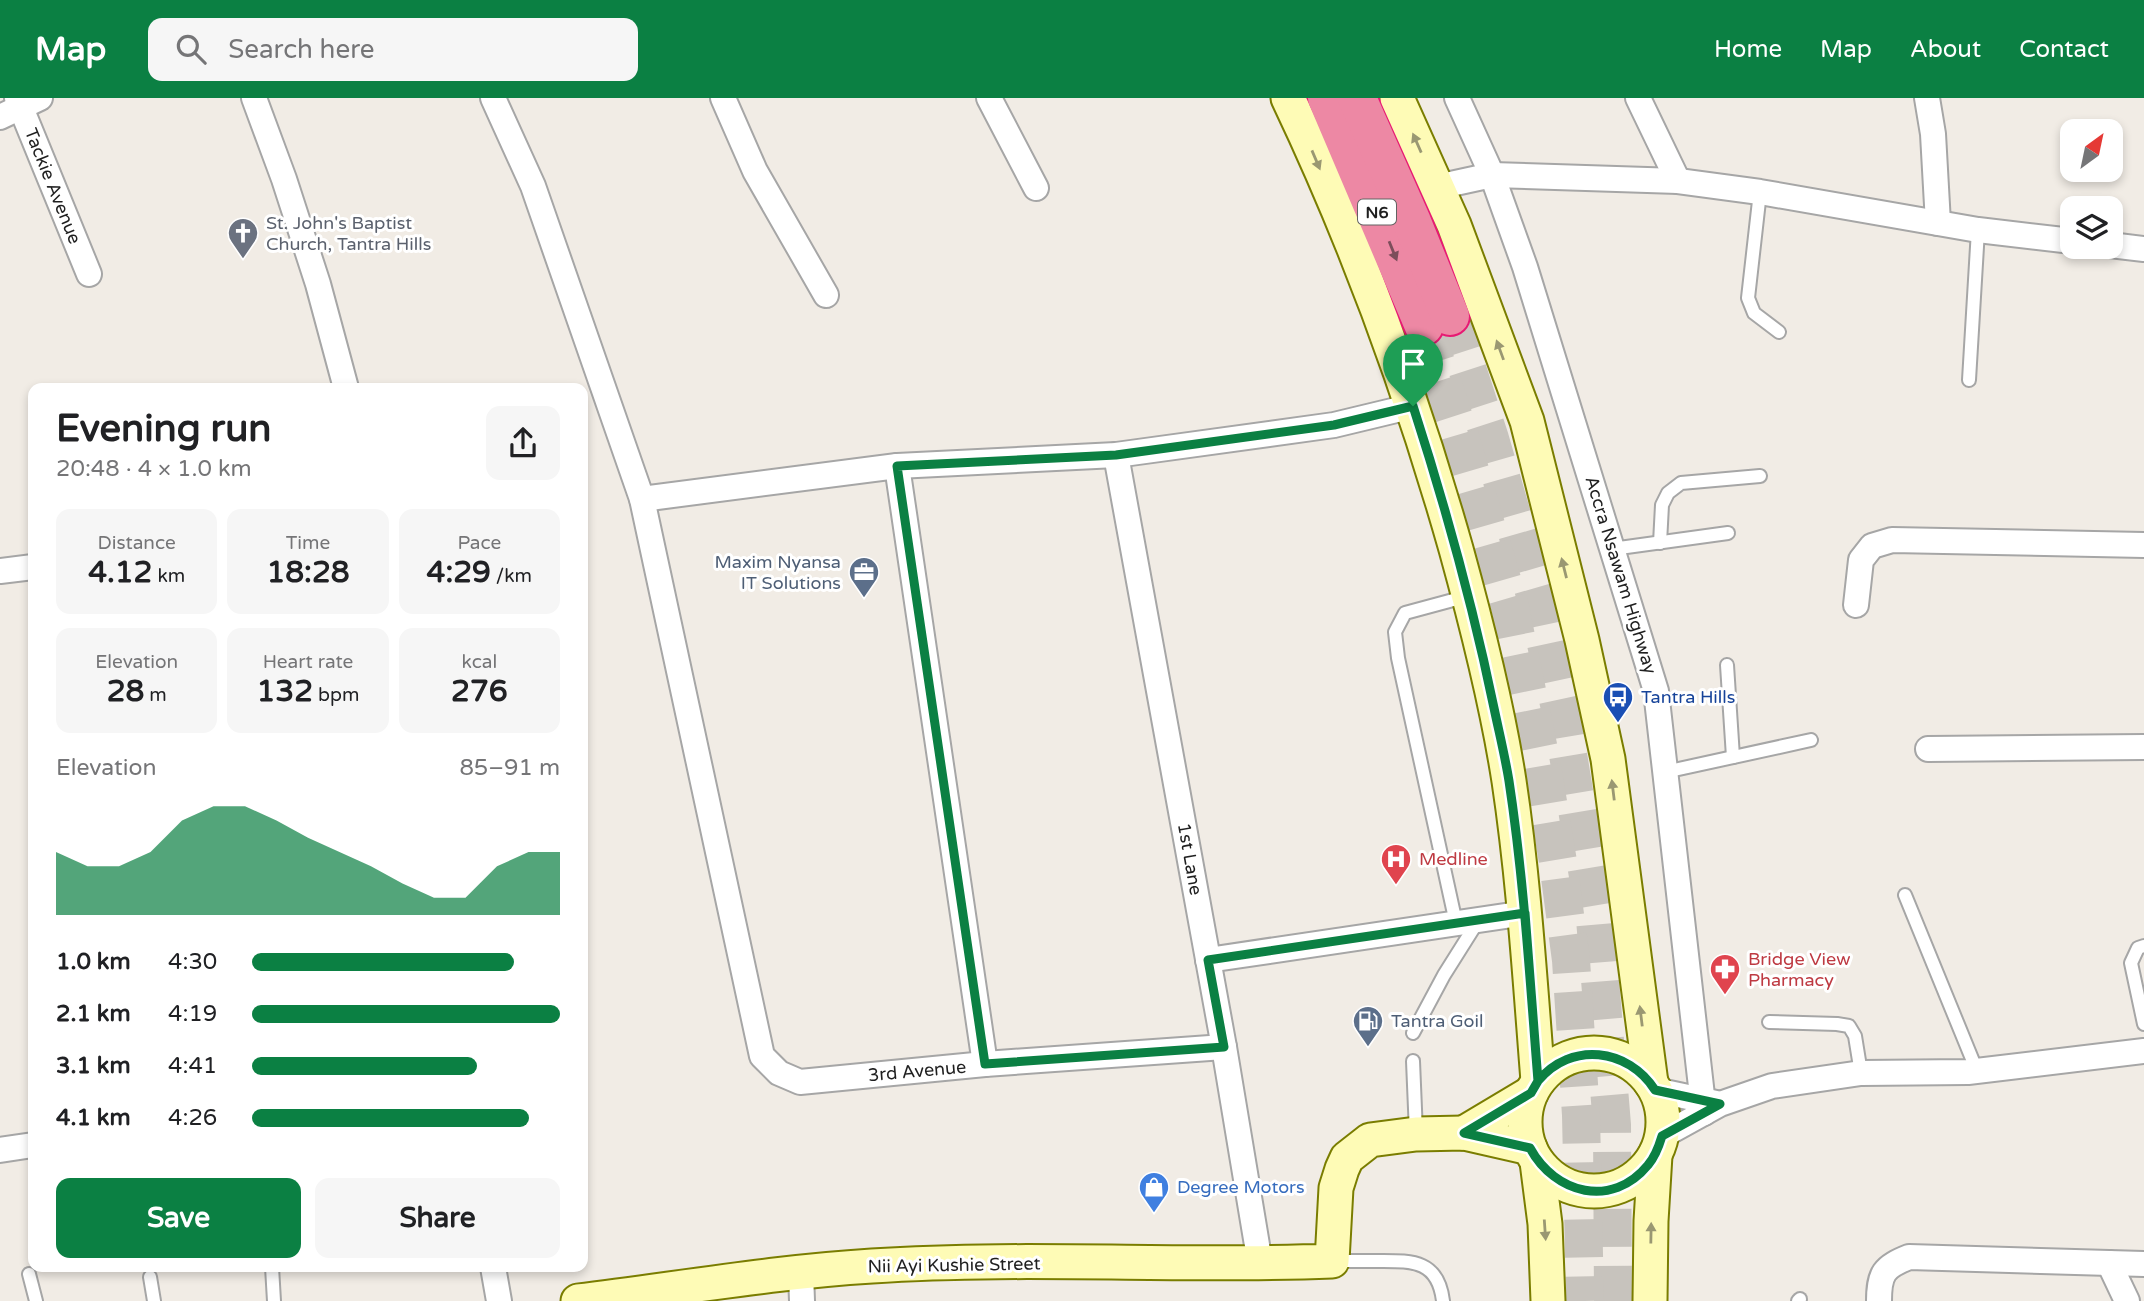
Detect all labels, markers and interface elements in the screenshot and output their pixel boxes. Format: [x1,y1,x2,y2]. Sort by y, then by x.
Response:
search box [148,18,638,81]
text: Map [35,30,106,69]
icon: search [172,30,210,68]
text: Search here [228,34,374,65]
text: Home [1714,35,1782,64]
text: Map [1820,35,1872,64]
text: About [1910,35,1981,64]
text: Contact [2019,35,2109,64]
north arrow [2060,119,2123,182]
map controls [2060,119,2123,259]
street label: Tackie Avenue [20,125,86,247]
one-way arrow [1411,132,1422,153]
one-way arrow [1311,150,1322,171]
button: layers [2060,196,2123,259]
road number: N6 [1358,200,1396,224]
place label: St. John's Baptist Church, Tantra Hills [266,212,431,255]
church icon: St. John's Baptist Church, Tantra Hills [226,216,260,260]
one-way arrow [1388,240,1399,261]
pin [1383,334,1443,406]
one-way arrow [1494,339,1505,360]
icon: arrive [1394,345,1432,383]
text: Evening run [56,406,271,452]
button: share [486,406,560,480]
text: 20:48 · 4 × 1.0 km [56,455,252,483]
street label: Accra Nsawam Highway [1580,473,1662,677]
text: Distance [98,532,176,554]
text: Time [286,532,330,554]
text: Pace [457,532,501,554]
place label: Maxim Nyansa IT Solutions [714,551,841,594]
text: 4.12 [88,554,152,591]
text: 18:28 [266,554,350,591]
text: 4:29 [427,554,491,591]
office icon: Maxim Nyansa IT Solutions [847,555,881,599]
one-way arrow [1558,557,1569,579]
text: km [152,565,185,587]
text: /km [491,565,532,587]
text: Elevation [95,651,178,673]
text: Heart rate [263,651,353,673]
text: kcal [461,651,497,673]
text: 28 [107,673,144,710]
text: 132 [257,673,313,710]
text: 276 [451,673,508,710]
bus stop icon: Tantra Hills [1601,680,1635,724]
text: m [144,684,167,706]
text: bpm [313,684,359,706]
place label: Tantra Hills [1641,686,1735,708]
text: Elevation [56,754,157,782]
text: 85–91 m [459,754,560,782]
one-way arrow [1607,779,1618,801]
street label: 1st Lane [1173,821,1207,897]
hospital icon: Medline [1379,842,1413,886]
place label: Medline [1419,848,1488,870]
text: 1.0 km [56,948,131,976]
text: 4:30 [168,948,217,976]
place label: Bridge View Pharmacy [1748,948,1850,991]
pharmacy icon: Bridge View Pharmacy [1708,952,1742,996]
text: 2.1 km [56,1000,131,1028]
text: 4:19 [168,1000,217,1028]
fuel station icon: Tantra Goil [1351,1004,1385,1048]
one-way arrow [1635,1004,1646,1026]
place label: Tantra Goil [1391,1010,1483,1032]
text: 3.1 km [56,1052,131,1080]
text: 4:41 [168,1052,217,1080]
street label: 3rd Avenue [867,1056,967,1086]
text: 4.1 km [56,1104,131,1132]
text: 4:26 [168,1104,217,1132]
shop icon: Degree Motors [1137,1170,1171,1214]
place label: Degree Motors [1177,1176,1305,1198]
button: Save [56,1178,301,1258]
button: Share [315,1178,560,1258]
one-way arrow [1539,1219,1550,1241]
one-way arrow [1645,1222,1657,1244]
street label: Nii Ayi Kushie Street [867,1252,1041,1278]

